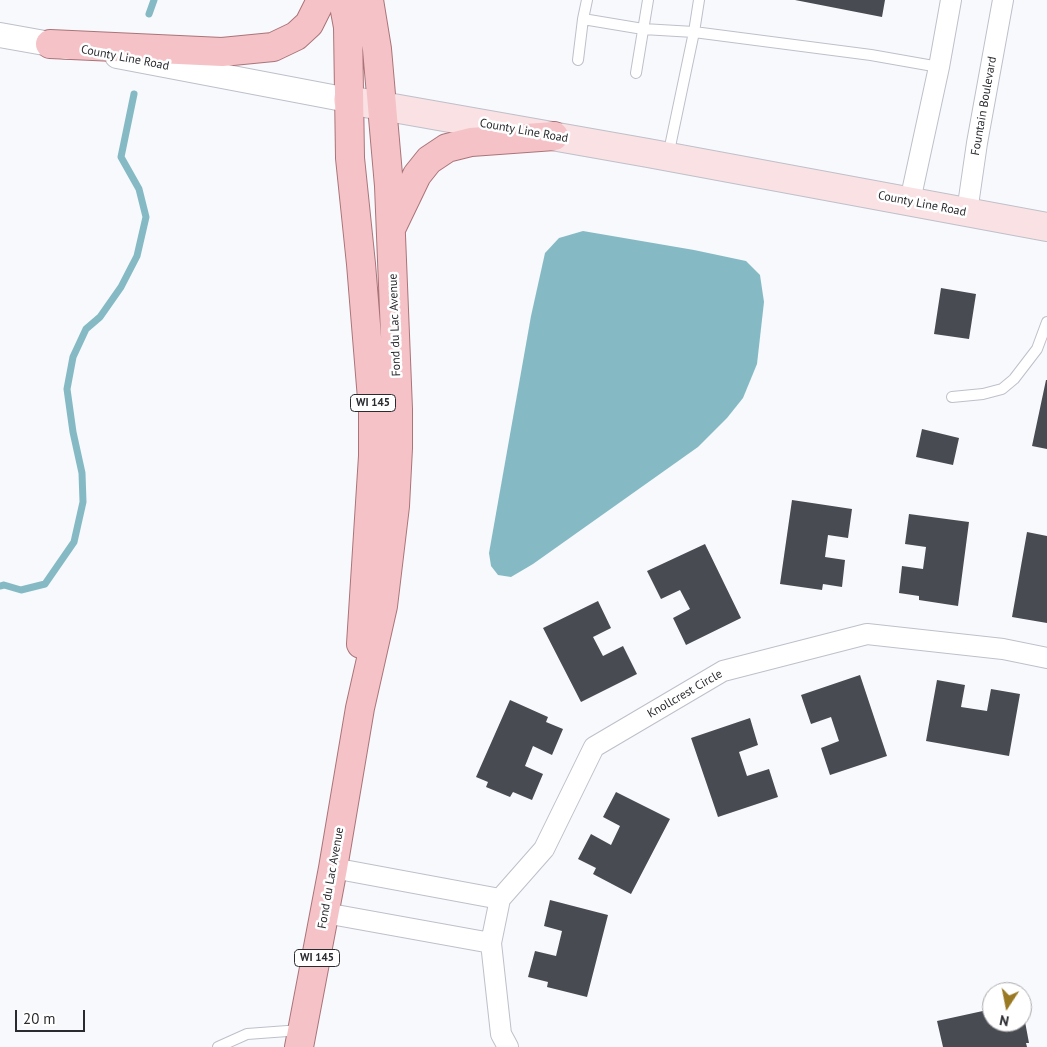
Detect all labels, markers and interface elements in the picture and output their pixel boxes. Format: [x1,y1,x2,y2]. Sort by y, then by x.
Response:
street label: County Line Road [80,42,170,74]
street label: Fountain Boulevard [968,55,1000,157]
street label: County Line Road [479,116,569,146]
street label: County Line Road [877,188,967,220]
street label: Fond du Lac Avenue [386,273,404,377]
road number: WI 145 [350,394,396,412]
street label: Knollcrest Circle [645,667,725,721]
street label: Fond du Lac Avenue [315,826,347,930]
road number: WI 145 [294,950,340,966]
north arrow [982,982,1032,1032]
scale bar [18,1000,88,1032]
text: 20 m [23,1009,56,1028]
text: N [998,1011,1011,1030]

